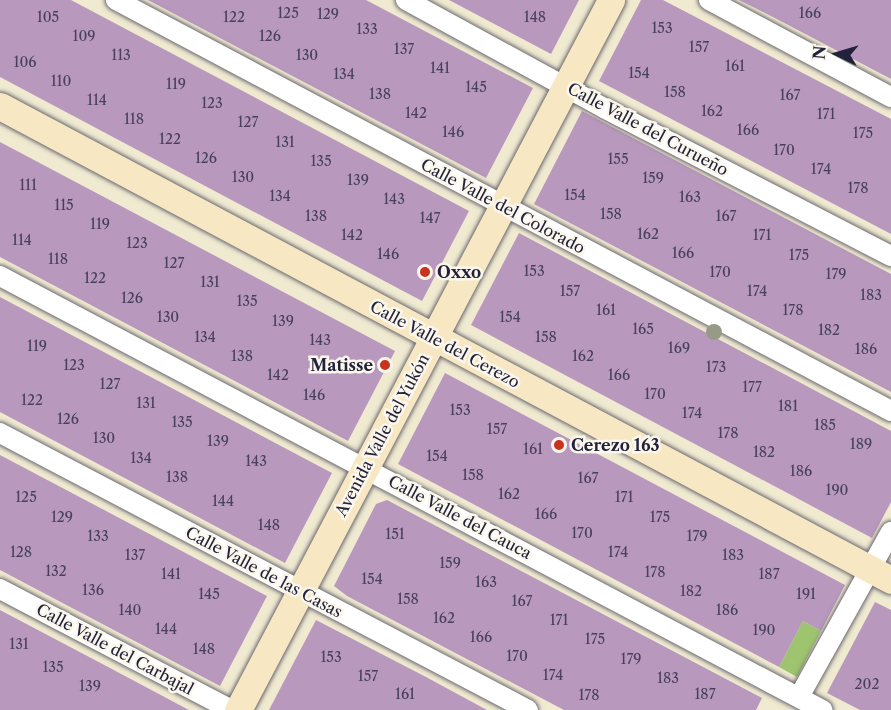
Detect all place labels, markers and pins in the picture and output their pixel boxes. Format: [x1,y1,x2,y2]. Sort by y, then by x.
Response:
place label: Oxxo [437,262,481,282]
marker: Oxxo [418,265,432,279]
place label: Matisse [310,355,373,375]
marker: Matisse [378,358,392,372]
place label: Cerezo 163 [571,435,660,455]
marker: Cerezo 163 [552,438,566,452]

